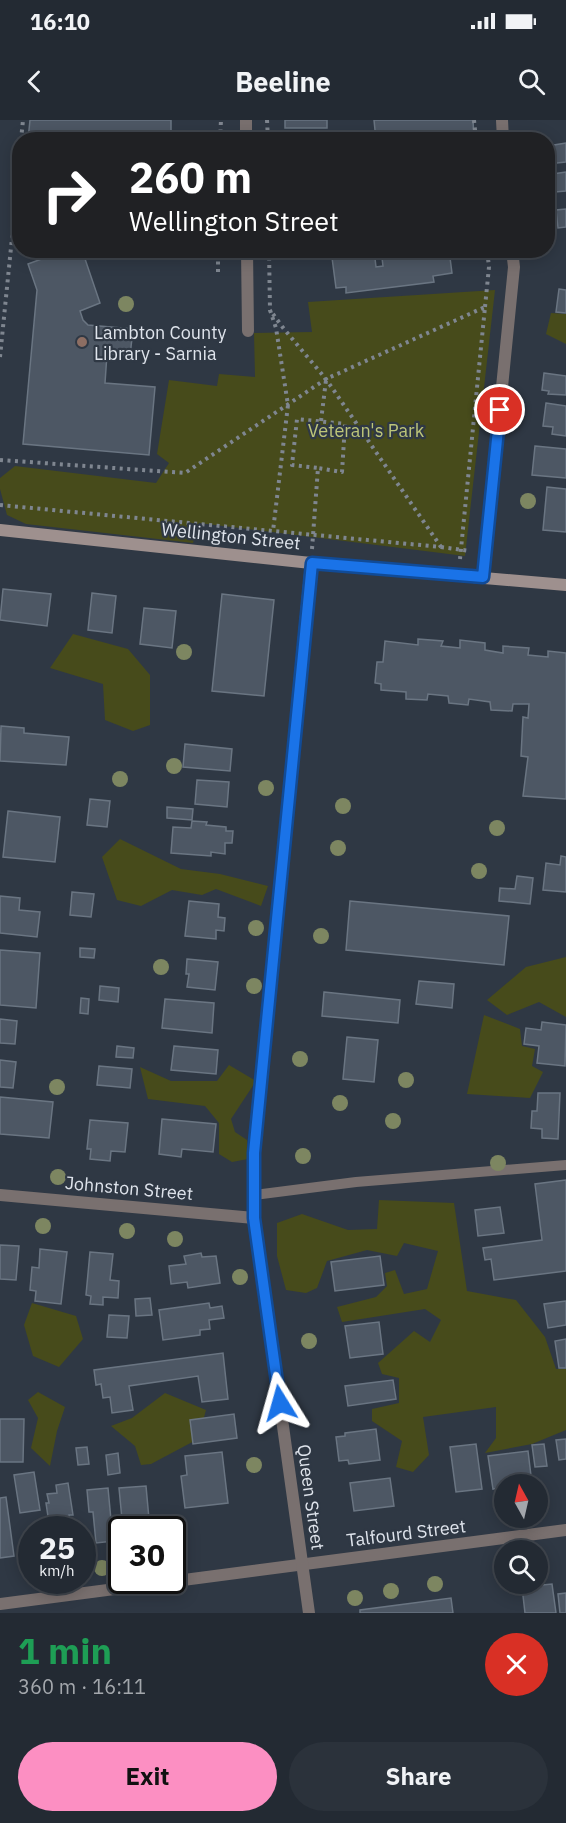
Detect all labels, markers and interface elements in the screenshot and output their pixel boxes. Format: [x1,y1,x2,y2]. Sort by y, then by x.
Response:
text: 16:10 [30,7,90,36]
text: Beeline [235,64,331,99]
icon: back [18,65,51,98]
icon: search [515,65,548,98]
text: 260 m [129,150,252,205]
icon: right [30,156,108,234]
text: Wellington Street [129,203,339,238]
place label: Lambton County Library - Sarnia [94,321,226,365]
marker: Lambton County Library - Sarnia [75,335,89,349]
pin [474,384,525,435]
icon: arrive [483,393,516,426]
park label: Veteran's Park [308,419,425,442]
street label: Wellington Street [160,517,302,555]
street label: Johnston Street [64,1171,194,1205]
position arrow [248,1371,312,1435]
street label: Queen Street [292,1443,330,1551]
north arrow [494,1474,548,1528]
map controls [494,1474,548,1594]
street label: Talfourd Street [345,1514,467,1552]
speed limit sign: 30 [108,1516,186,1594]
text: 25 [39,1528,75,1567]
button: search [494,1540,548,1594]
text: km/h [39,1561,75,1580]
text: 1 min [18,1627,112,1674]
button: close [485,1633,548,1696]
text: 360 m · 16:11 [18,1673,146,1700]
button: Exit [18,1742,277,1811]
button: Share [289,1742,548,1811]

